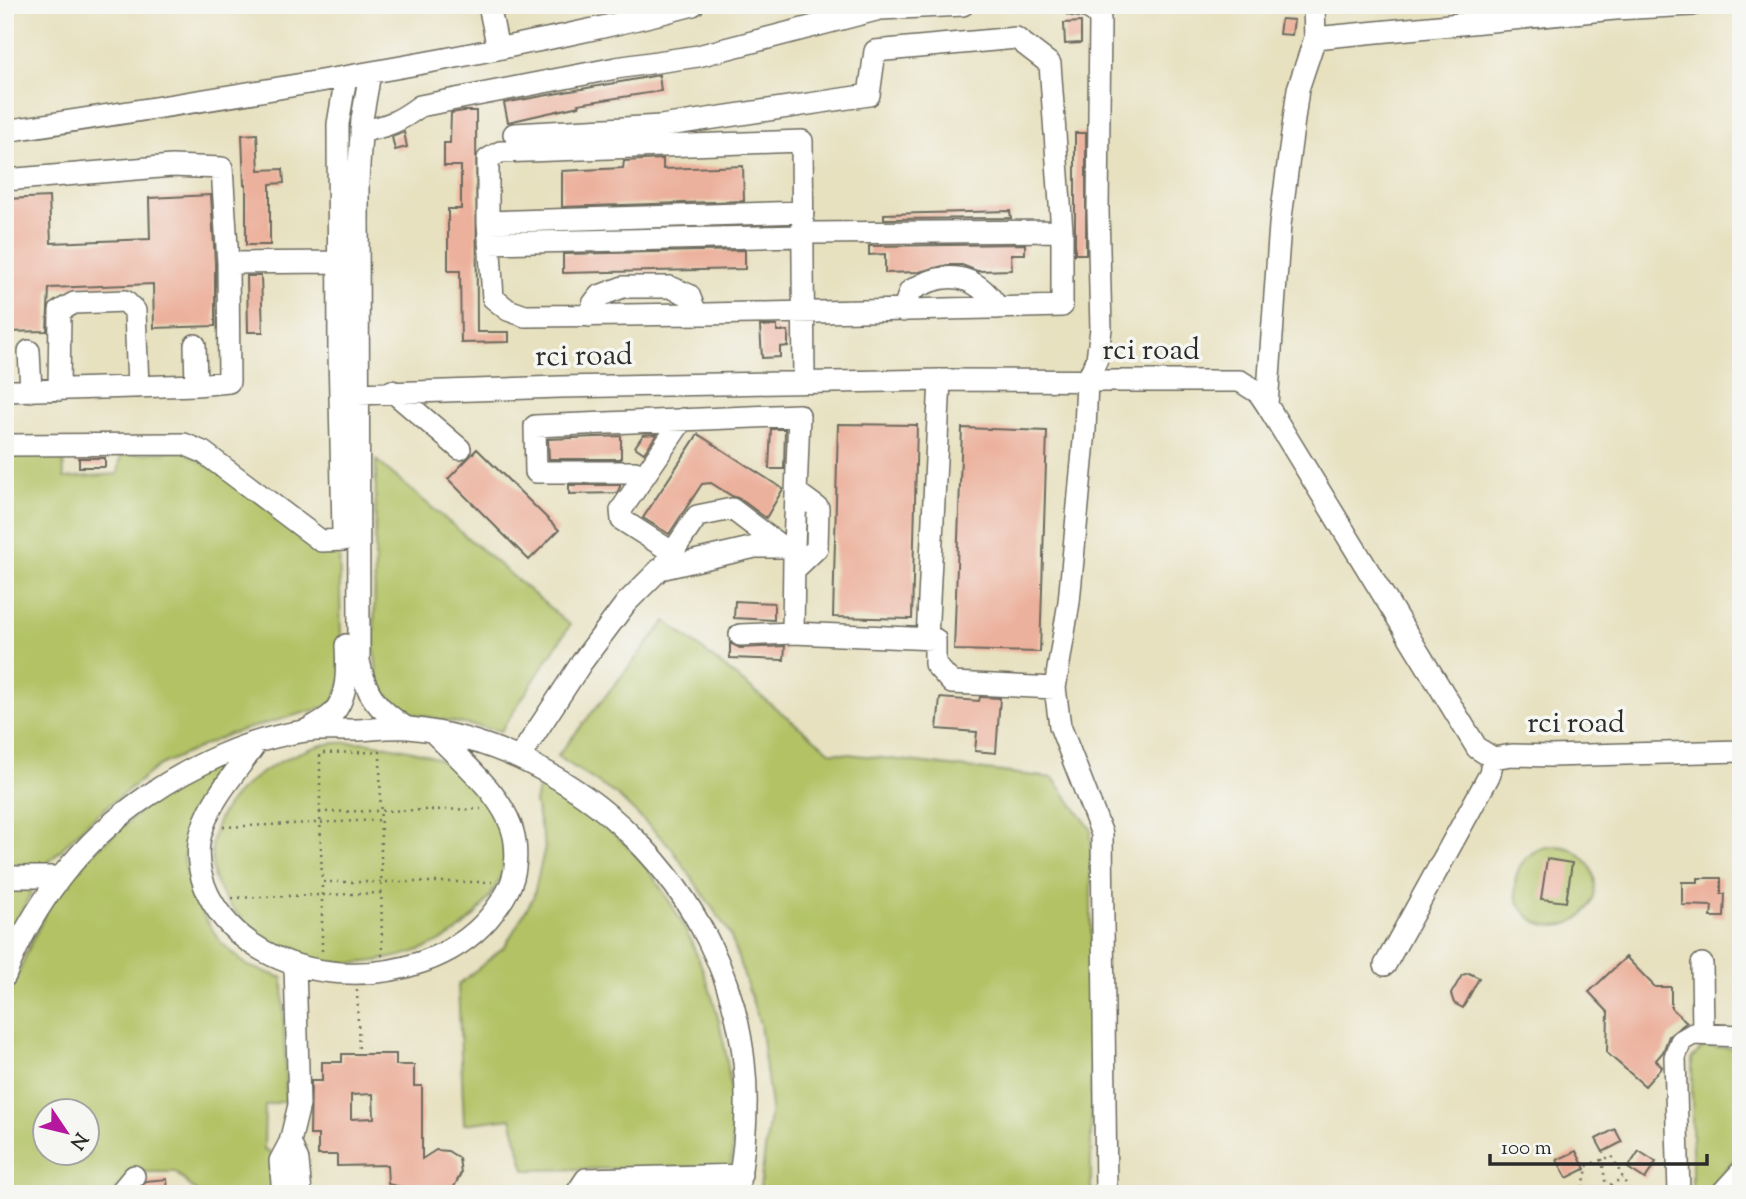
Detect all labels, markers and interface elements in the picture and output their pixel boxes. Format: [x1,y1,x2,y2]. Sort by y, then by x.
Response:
street label: rci road [1102,330,1200,373]
street label: rci road [535,335,633,379]
street label: rci road [1527,703,1625,746]
north arrow [32,1098,102,1168]
scale bar [1490,1122,1708,1166]
text: N [62,1126,93,1154]
text: 100 m [1501,1134,1552,1164]

